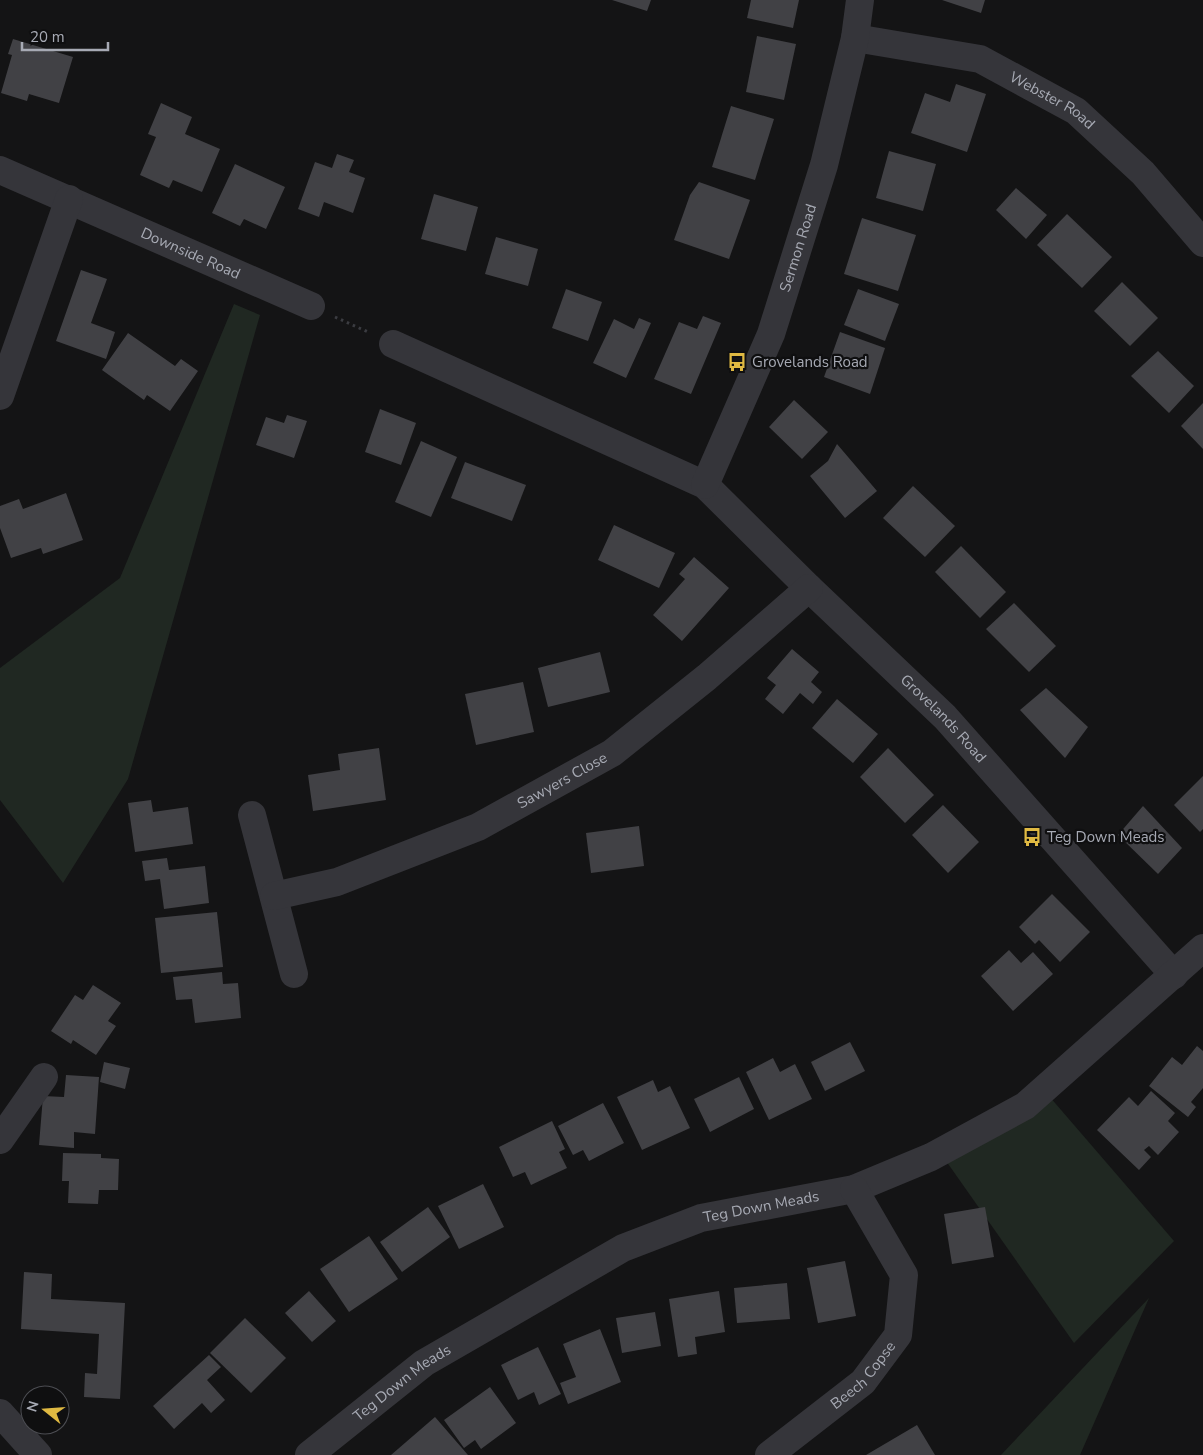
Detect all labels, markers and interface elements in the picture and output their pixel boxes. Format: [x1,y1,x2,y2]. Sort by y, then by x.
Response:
scale bar [22,20,109,52]
text: 20 m [30,27,65,47]
street label: Webster Road [1006,67,1099,134]
street label: Sermon Road [775,201,821,294]
street label: Downside Road [138,223,243,284]
bus stop icon: Grovelands Road [726,351,748,373]
place label: Grovelands Road [752,352,868,372]
street label: Grovelands Road [896,670,991,767]
street label: Sawyers Close [514,748,611,813]
bus stop icon: Teg Down Meads [1021,826,1043,848]
place label: Teg Down Meads [1047,827,1165,847]
street label: Teg Down Meads [702,1186,821,1227]
street label: Beech Copse [826,1337,900,1414]
street label: Teg Down Meads [349,1340,455,1426]
north arrow [20,1385,70,1435]
text: N [22,1399,44,1414]

